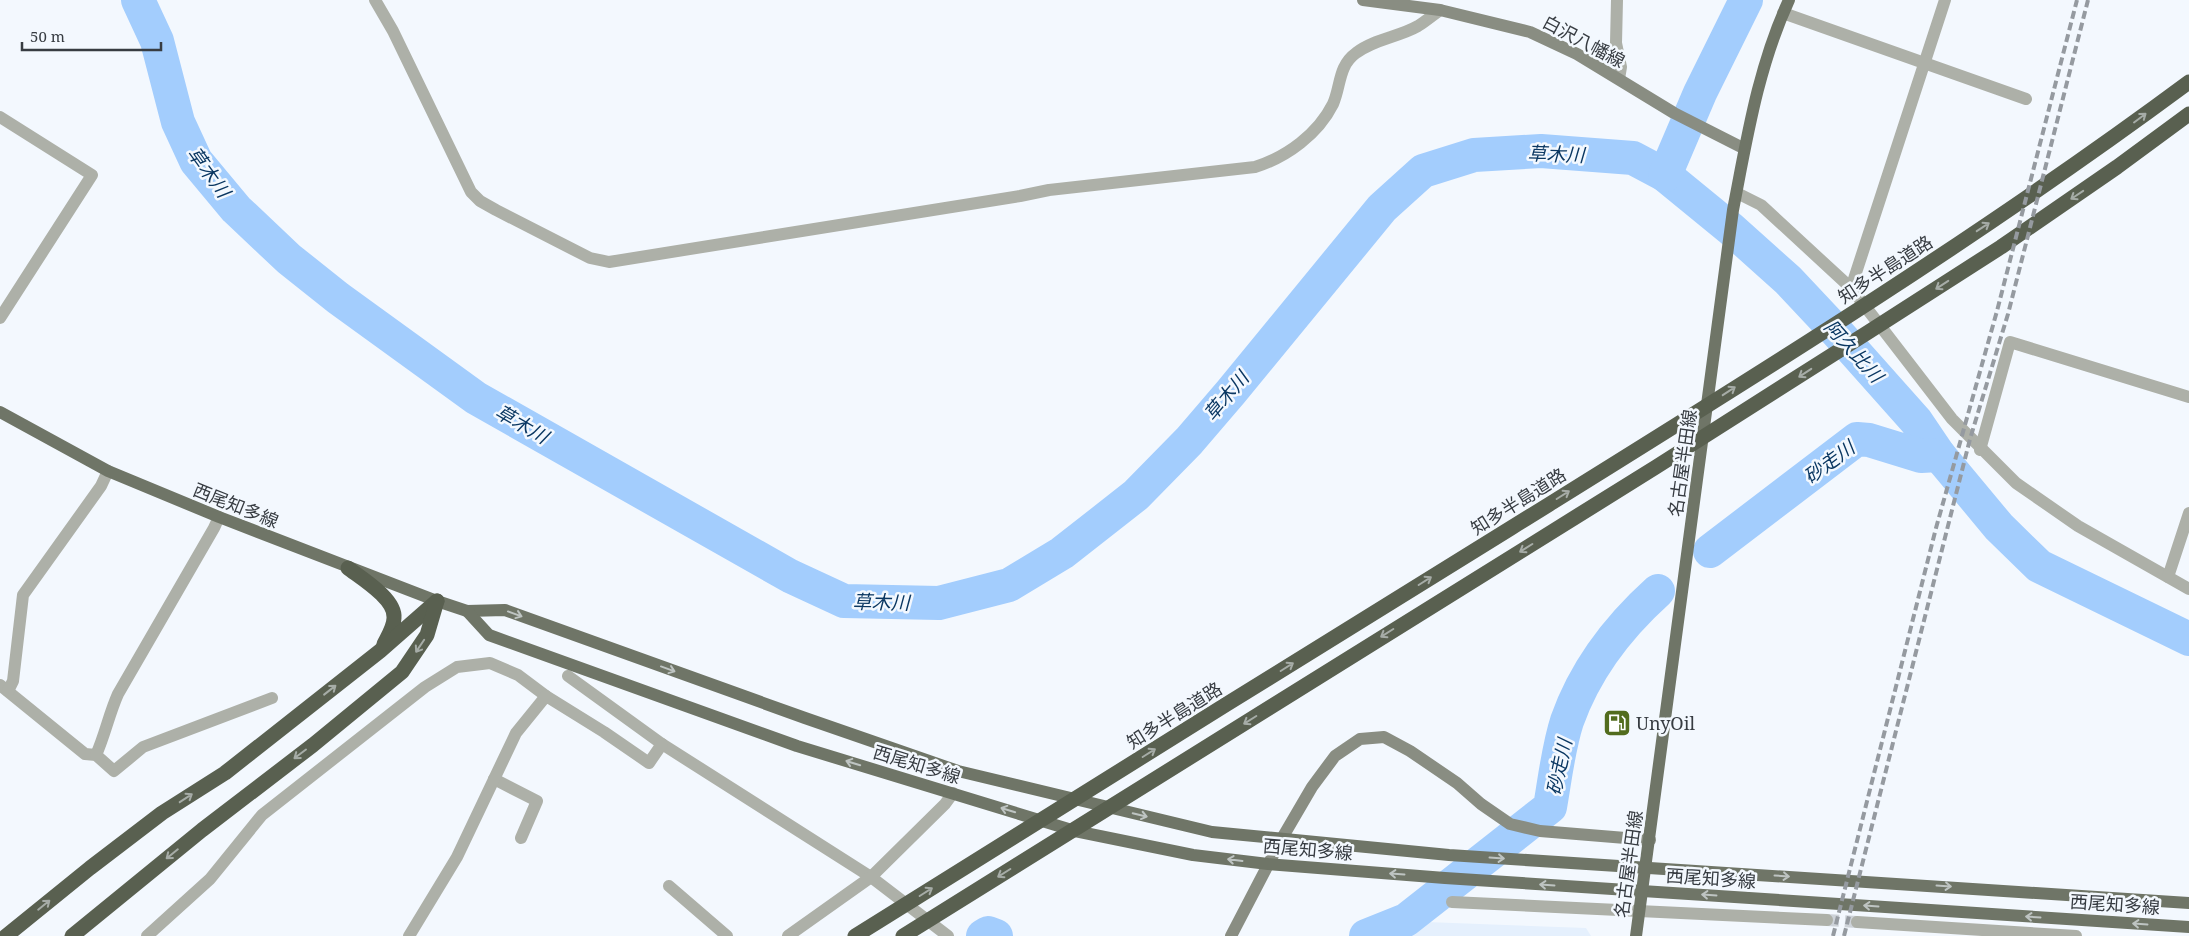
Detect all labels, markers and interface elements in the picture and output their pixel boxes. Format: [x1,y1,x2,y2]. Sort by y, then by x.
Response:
street label: 白沢八幡線 [1539,9,1629,73]
scale bar [22,20,161,52]
text: 50 m [30,26,65,46]
one-way arrow [2133,113,2147,123]
water label: 草木川 [1527,140,1587,168]
water label: 草木川 [182,141,237,204]
one-way arrow [2070,190,2084,200]
one-way arrow [1976,222,1990,232]
street label: 知多半島道路 [1833,230,1937,308]
one-way arrow [1935,280,1949,290]
water label: 阿久比川 [1819,314,1890,389]
water label: 草木川 [1198,364,1256,426]
one-way arrow [1798,367,1812,378]
one-way arrow [1722,386,1736,396]
water label: 草木川 [491,398,555,451]
street label: 名古屋半田線 [1663,408,1701,518]
water label: 砂走川 [1798,434,1861,489]
street label: 知多半島道路 [1466,462,1570,540]
street label: 西尾知多線 [190,477,282,533]
one-way arrow [1556,490,1570,500]
one-way arrow [1519,543,1533,553]
one-way arrow [1418,576,1432,586]
water label: 草木川 [852,589,912,616]
one-way arrow [507,610,522,619]
one-way arrow [1381,629,1395,639]
one-way arrow [415,638,425,652]
one-way arrow [1279,661,1293,671]
one-way arrow [660,665,675,674]
street label: 知多半島道路 [1122,676,1226,754]
one-way arrow [323,685,336,696]
fuel station icon: UnyOil [1602,708,1632,738]
place label: UnyOil [1636,711,1695,735]
one-way arrow [1243,715,1257,725]
water label: 砂走川 [1540,734,1578,798]
street label: 西尾知多線 [870,739,964,789]
one-way arrow [1141,747,1155,757]
one-way arrow [294,748,307,759]
one-way arrow [845,758,861,768]
one-way arrow [178,792,192,802]
one-way arrow [1001,805,1017,815]
street label: 名古屋半田線 [1609,809,1647,919]
one-way arrow [1132,811,1148,820]
street label: 西尾知多線 [1262,833,1354,865]
one-way arrow [166,848,179,859]
one-way arrow [1489,854,1505,863]
one-way arrow [1227,855,1243,865]
street label: 西尾知多線 [1665,863,1757,893]
one-way arrow [997,869,1011,879]
one-way arrow [1389,869,1405,879]
one-way arrow [1773,871,1789,881]
one-way arrow [1539,880,1555,889]
one-way arrow [1936,882,1952,891]
one-way arrow [919,886,933,897]
street label: 西尾知多線 [2069,889,2161,919]
one-way arrow [1701,891,1717,900]
one-way arrow [37,900,50,911]
one-way arrow [1863,901,1879,910]
one-way arrow [2025,912,2041,921]
one-way arrow [2133,919,2149,928]

